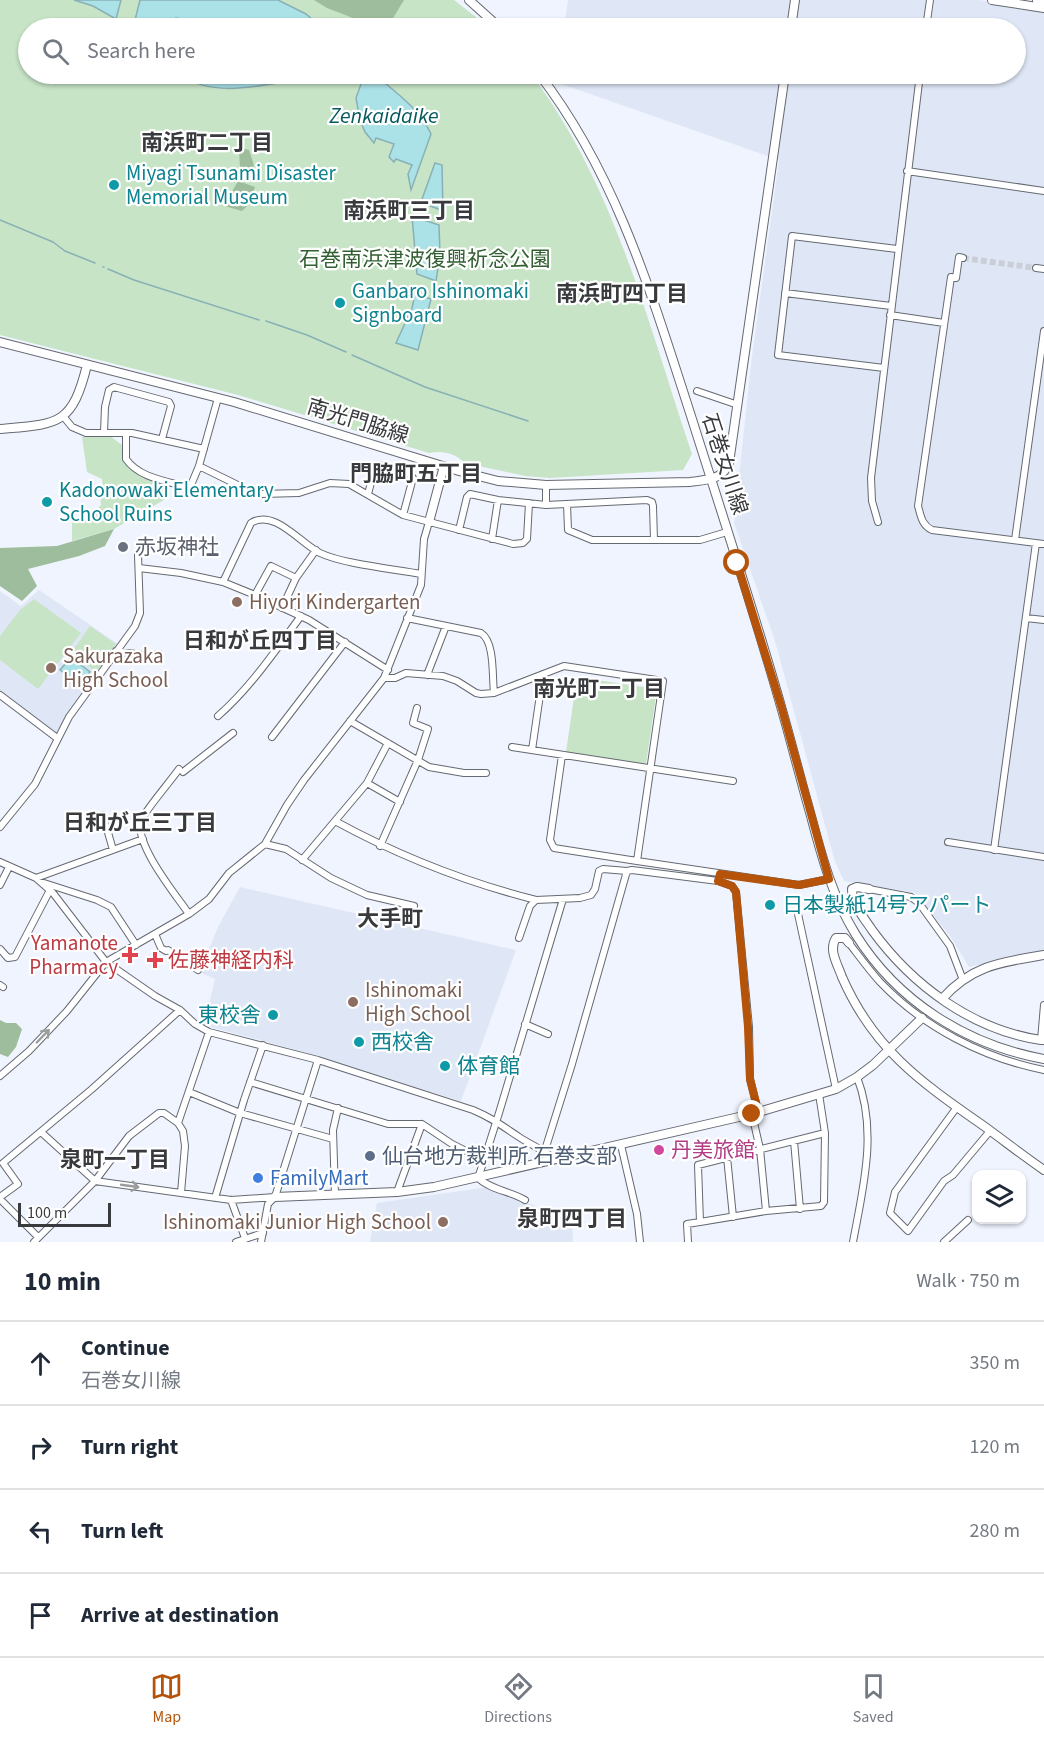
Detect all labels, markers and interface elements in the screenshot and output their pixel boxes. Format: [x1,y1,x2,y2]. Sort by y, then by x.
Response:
search box [18,18,1026,84]
icon: search [39,35,72,68]
text: Search here [87,35,195,67]
water label: Zenkaidaike [328,100,439,132]
district label: 南浜町二丁目 [141,127,273,159]
place label: Miyagi Tsunami Disaster Memorial Museum [126,158,337,212]
marker: Miyagi Tsunami Disaster Memorial Museum [107,178,121,192]
district label: 南浜町三丁目 [343,195,475,227]
park label: 石巻南浜津波復興祈念公園 [299,244,551,274]
place label: Ganbaro Ishinomaki Signboard [352,276,529,330]
district label: 南浜町四丁目 [556,278,688,310]
marker: Ganbaro Ishinomaki Signboard [333,296,347,310]
street label: 南光門脇線 [303,391,413,451]
street label: 石巻女川線 [695,409,755,519]
district label: 門脇町五丁目 [350,458,482,490]
place label: Kadonowaki Elementary School Ruins [59,475,274,529]
marker: Kadonowaki Elementary School Ruins [40,495,54,509]
place label: 赤坂神社 [135,532,219,562]
marker: 赤坂神社 [116,540,130,554]
route start [723,549,749,575]
place label: Hiyori Kindergarten [249,587,420,617]
marker: Hiyori Kindergarten [230,595,244,609]
district label: 日和が丘四丁目 [183,625,337,657]
place label: Sakurazaka High School [63,641,168,695]
marker: Sakurazaka High School [44,661,58,675]
district label: 南光町一丁目 [533,673,665,705]
district label: 日和が丘三丁目 [63,807,217,839]
place label: 日本製紙14号アパート [782,890,991,920]
marker: 日本製紙14号アパート [763,898,777,912]
district label: 大手町 [357,903,423,935]
place label: Yamanote Pharmacy [29,928,118,982]
place label: 佐藤神経内科 [168,945,294,975]
marker: Yamanote Pharmacy [123,948,137,962]
marker: 佐藤神経内科 [146,951,164,969]
place label: Ishinomaki High School [365,975,470,1029]
marker: Ishinomaki High School [346,995,360,1009]
place label: 東校舎 [198,1000,261,1030]
marker: 東校舎 [266,1008,280,1022]
place label: 西校舎 [371,1027,434,1057]
one-way arrow [36,1029,50,1044]
marker: 西校舎 [352,1035,366,1049]
place label: 体育館 [457,1051,520,1081]
marker: 体育館 [438,1059,452,1073]
route end [738,1100,764,1126]
place label: 丹美旅館 [671,1135,755,1165]
place label: 仙台地方裁判所 石巻支部 [382,1141,617,1171]
marker: 丹美旅館 [652,1143,666,1157]
district label: 泉町一丁目 [60,1144,170,1176]
marker: 仙台地方裁判所 石巻支部 [363,1149,377,1163]
place label: FamilyMart [270,1163,368,1193]
map controls [972,1170,1026,1224]
button: layers [972,1170,1026,1224]
marker: FamilyMart [251,1171,265,1185]
one-way arrow [119,1181,139,1192]
scale bar [18,1200,111,1228]
text: 100 m [27,1202,67,1224]
district label: 泉町四丁目 [517,1203,627,1235]
place label: Ishinomaki Junior High School [163,1207,431,1237]
marker: Ishinomaki Junior High School [436,1215,450,1229]
text: 10 min [24,1263,101,1300]
text: Walk · 750 m [916,1267,1020,1295]
text: Continue [81,1332,170,1364]
icon: ahead [24,1347,57,1380]
text: 350 m [970,1349,1020,1377]
text: 石巻女川線 [81,1367,181,1395]
icon: right [24,1431,57,1464]
text: Turn right [81,1431,178,1463]
text: 120 m [970,1433,1020,1461]
icon: left [24,1515,57,1548]
text: Turn left [81,1515,163,1547]
text: 280 m [970,1517,1020,1545]
icon: arrive [24,1599,57,1632]
text: Arrive at destination [81,1599,279,1631]
tab: Map [150,1670,183,1728]
tab: Directions [484,1670,552,1728]
tab: Saved [853,1670,894,1728]

